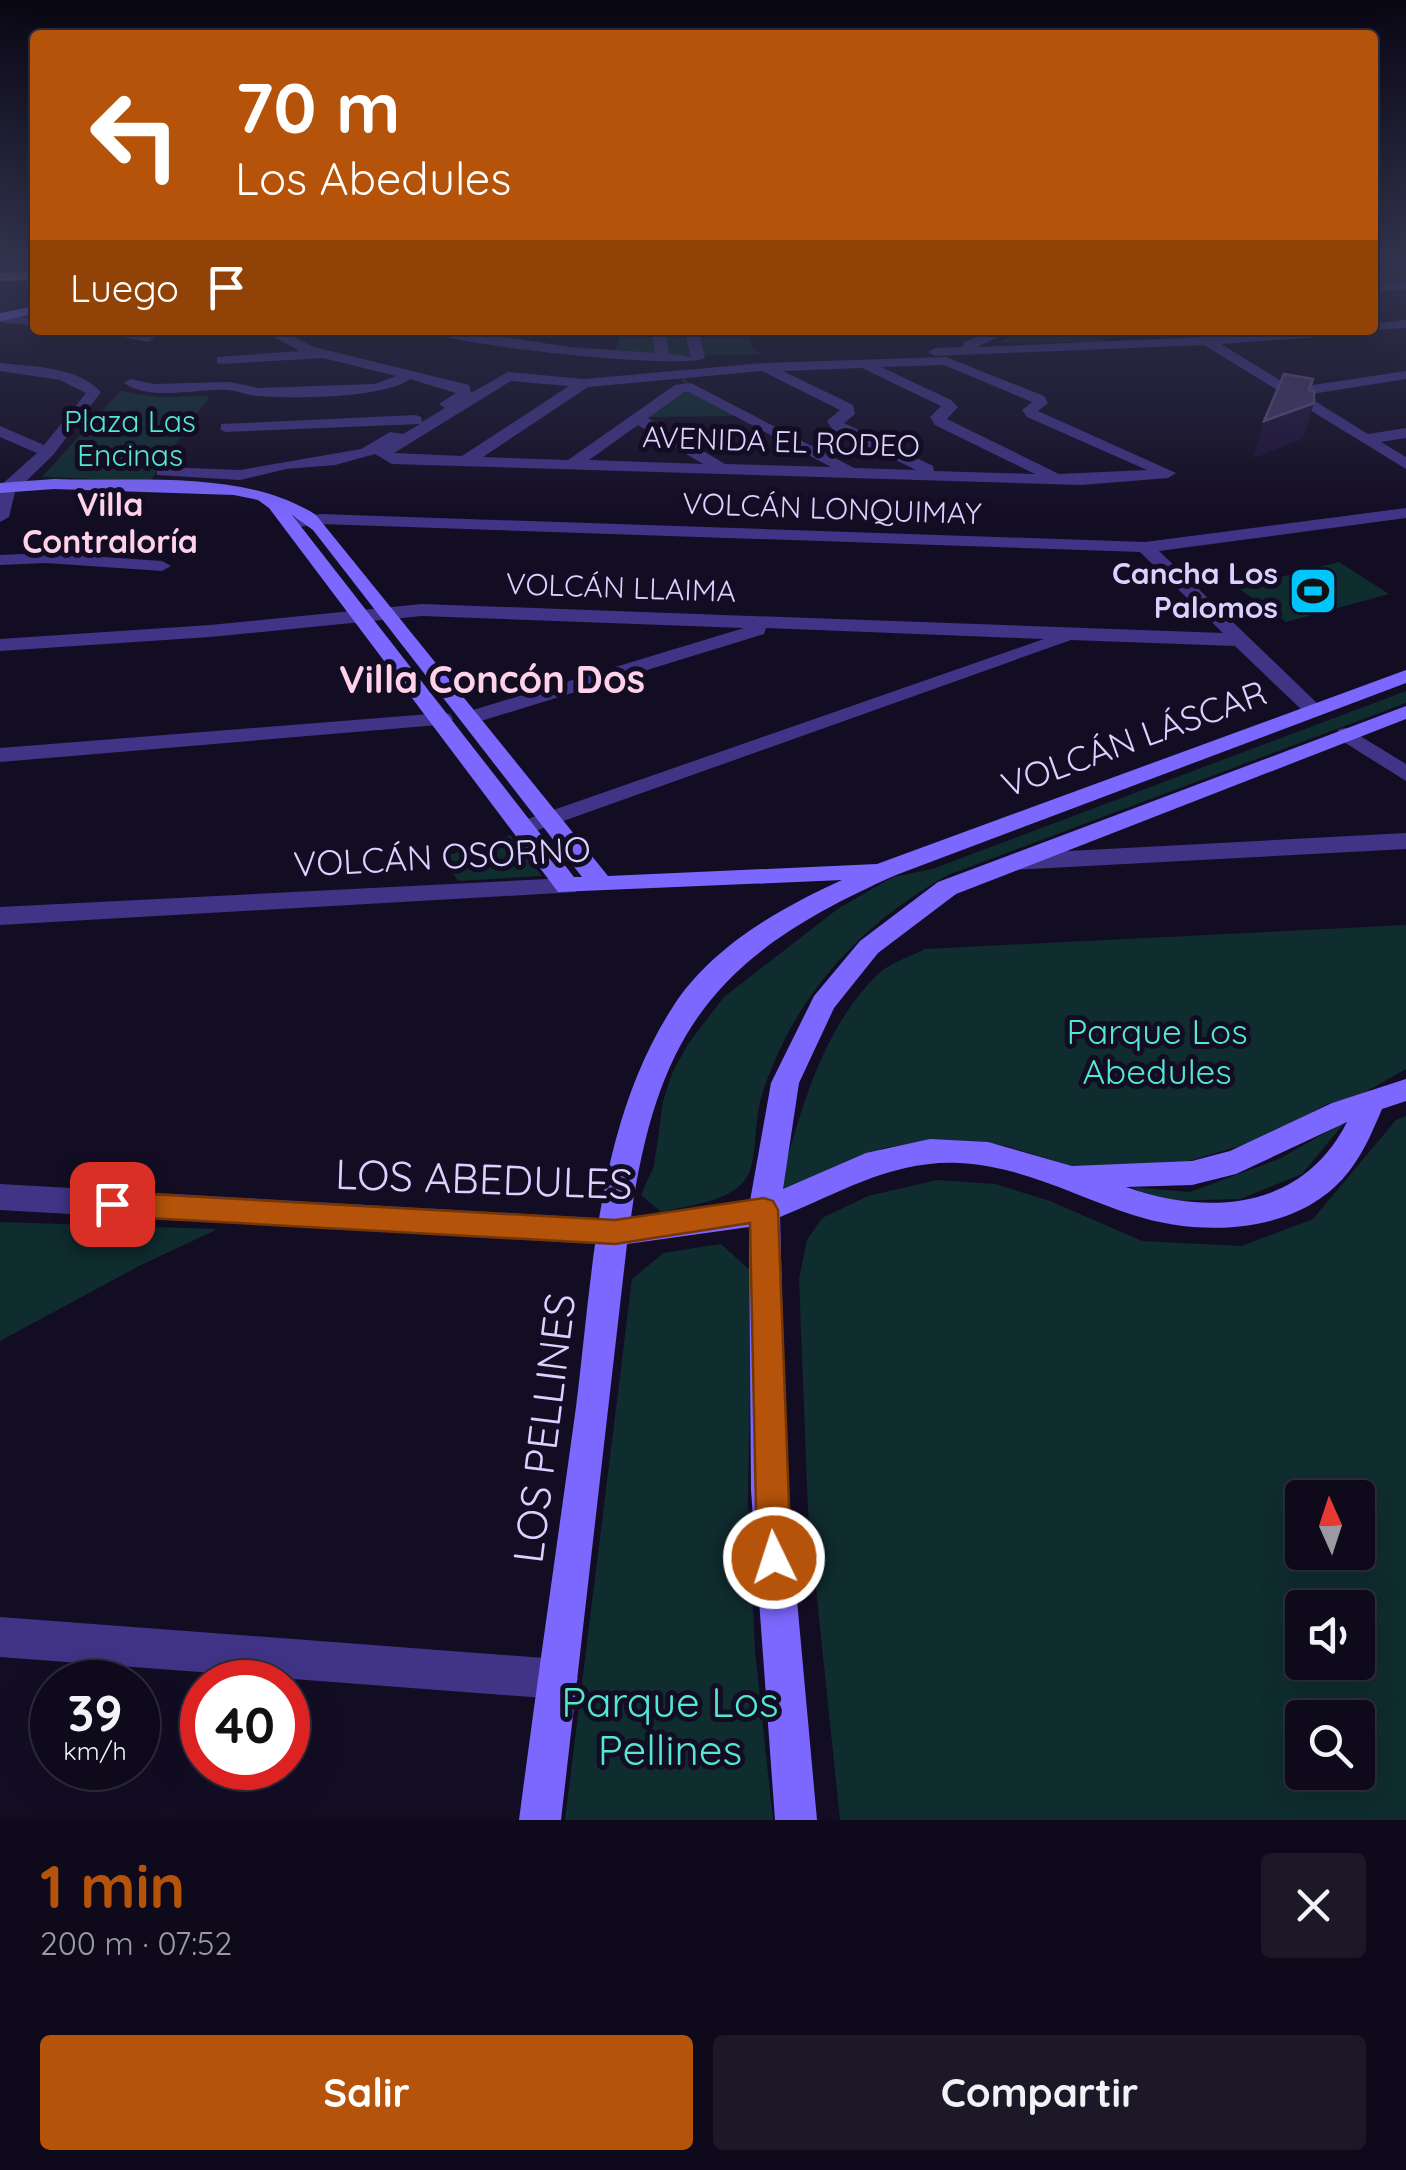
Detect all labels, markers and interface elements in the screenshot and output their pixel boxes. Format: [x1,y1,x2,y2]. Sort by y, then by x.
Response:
text: 70 m [235,63,401,151]
icon: left [70,70,200,200]
text: Los Abedules [235,150,511,206]
icon: arrive [199,260,254,315]
text: Luego [70,264,179,312]
park label: Plaza Las Encinas [64,402,196,474]
street label: AVENIDA EL RODEO [642,417,920,465]
district label: Villa Contraloría [22,484,198,561]
street label: VOLCÁN LONQUIMAY [682,484,983,532]
place label: Cancha Los Palomos [1112,554,1278,626]
street label: VOLCÁN LLAIMA [505,564,737,610]
sports icon: Cancha Los Palomos [1287,565,1339,617]
district label: Villa Concón Dos [339,655,645,703]
street label: VOLCÁN LÁSCAR [995,670,1272,806]
street label: VOLCÁN OSORNO [292,826,592,886]
park label: Parque Los Abedules [1066,1009,1248,1093]
street label: LOS ABEDULES [334,1147,634,1210]
pin [70,1162,155,1247]
icon: arrive [85,1177,140,1232]
street label: LOS PELLINES [501,1290,586,1566]
north arrow [1285,1480,1375,1570]
map controls [1285,1480,1375,1790]
position arrow [722,1506,826,1610]
button: sound [1285,1590,1375,1680]
speed limit sign: 40 [180,1660,310,1790]
park label: Parque Los Pellines [561,1675,779,1776]
text: 39 [67,1681,123,1744]
button: search [1285,1700,1375,1790]
text: km/h [63,1735,127,1766]
text: 1 min [40,1848,185,1923]
button: close [1261,1853,1366,1958]
text: 200 m · 07:52 [40,1923,232,1963]
button: Salir [40,2035,693,2150]
button: Compartir [713,2035,1366,2150]

